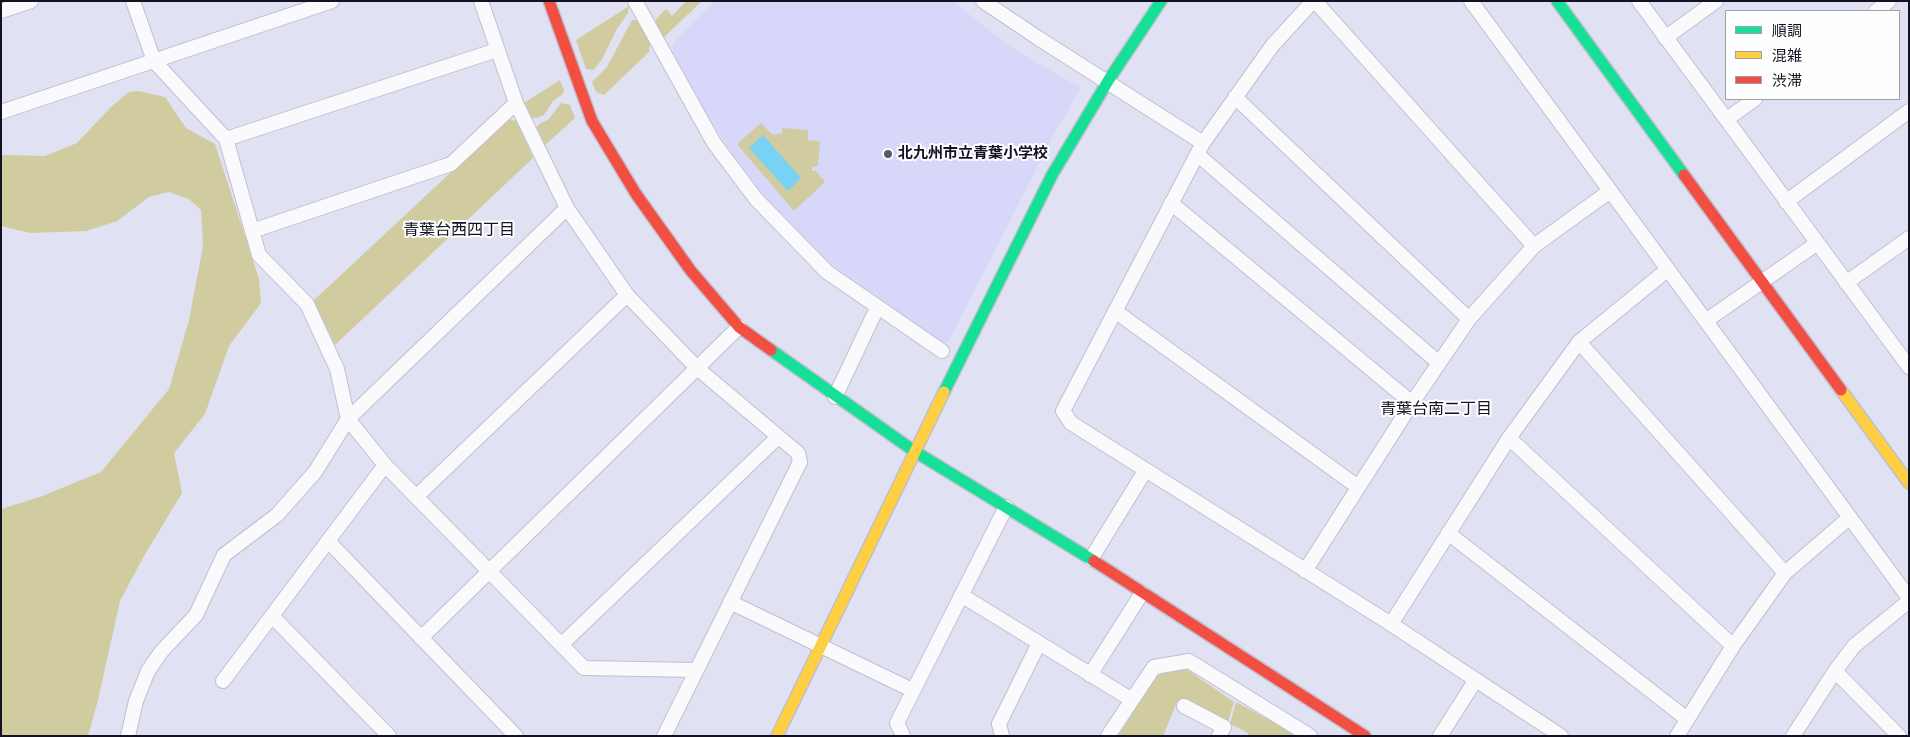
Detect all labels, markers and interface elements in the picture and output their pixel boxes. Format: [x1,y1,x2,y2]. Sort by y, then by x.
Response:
legend [1725,10,1900,100]
text: 順調 [1772,22,1802,40]
text: 混雑 [1772,47,1802,65]
text: 渋滞 [1772,72,1802,90]
place label: 北九州市立青葉小学校 [898,145,1048,163]
marker: 北九州市立青葉小学校 [882,148,894,160]
district label: 青葉台西四丁目 [403,221,515,241]
district label: 青葉台南二丁目 [1380,400,1492,420]

